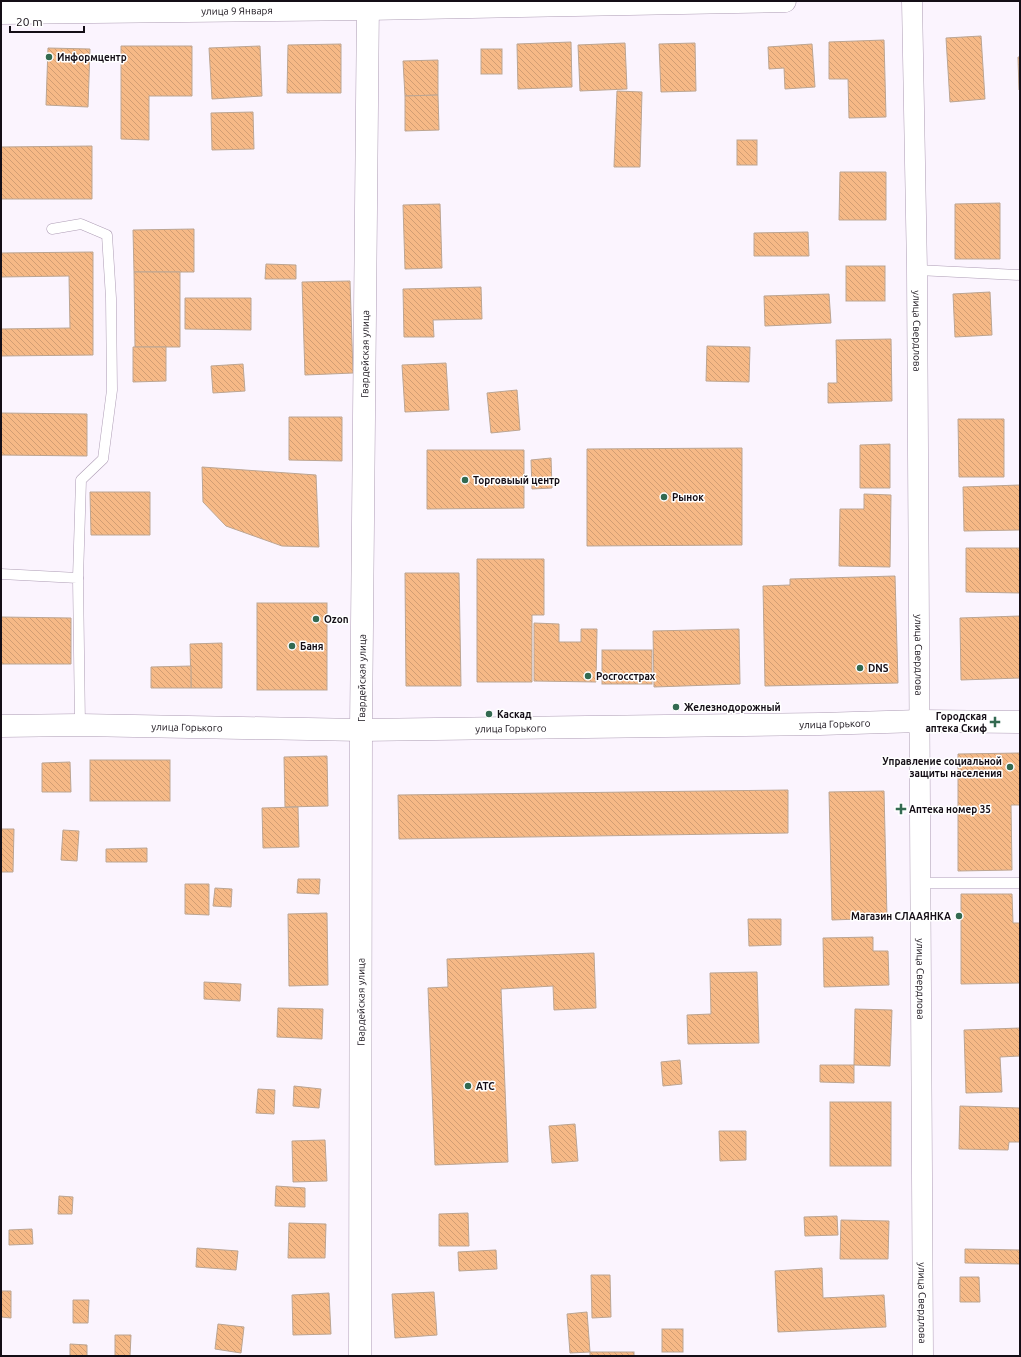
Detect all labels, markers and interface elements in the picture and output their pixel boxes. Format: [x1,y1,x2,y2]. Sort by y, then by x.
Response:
street label: улица 9 Января [201,5,273,16]
scale bar [10,8,84,34]
text: 20 m [16,15,43,28]
marker: Информцентр [44,52,54,62]
place label: Информцентр [57,52,127,63]
street label: улица Свердлова [912,290,923,372]
street label: Гвардейская улица [359,310,371,398]
marker: Торговыый центр [460,475,470,485]
place label: Торговыый центр [473,475,560,486]
marker: Рынок [659,492,669,502]
place label: Рынок [672,492,704,503]
marker: Ozon [311,614,321,624]
place label: Ozon [324,614,349,625]
street label: улица Свердлова [913,614,925,696]
street label: Гвардейская улица [356,634,367,722]
marker: Баня [287,641,297,651]
place label: Баня [300,641,324,652]
marker: DNS [855,663,865,673]
place label: DNS [868,663,889,674]
marker: Росгосстрах [583,671,593,681]
place label: Росгосстрах [596,671,656,682]
marker: Железнодорожный [671,702,681,712]
place label: Железнодорожный [684,702,781,713]
marker: Каскад [484,709,494,719]
place label: Каскад [497,709,532,720]
place label: Городская аптека Скиф [925,711,987,734]
street label: улица Горького [799,717,871,730]
marker: Городская аптека Скиф [990,717,1000,727]
street label: улица Горького [151,721,223,733]
street label: улица Горького [475,722,547,734]
place label: Управление социальной защиты населения [882,756,1002,779]
marker: Управление социальной защиты населения [1005,762,1015,772]
marker: Аптека номер 35 [896,804,906,814]
place label: Аптека номер 35 [909,804,991,815]
place label: Магазин СЛААЯНКА [851,911,951,922]
marker: Магазин СЛААЯНКА [954,911,964,921]
street label: улица Свердлова [915,938,927,1020]
street label: Гвардейская улица [355,958,366,1046]
marker: АТС [463,1081,473,1091]
place label: АТС [476,1081,495,1092]
street label: улица Свердлова [917,1262,928,1344]

